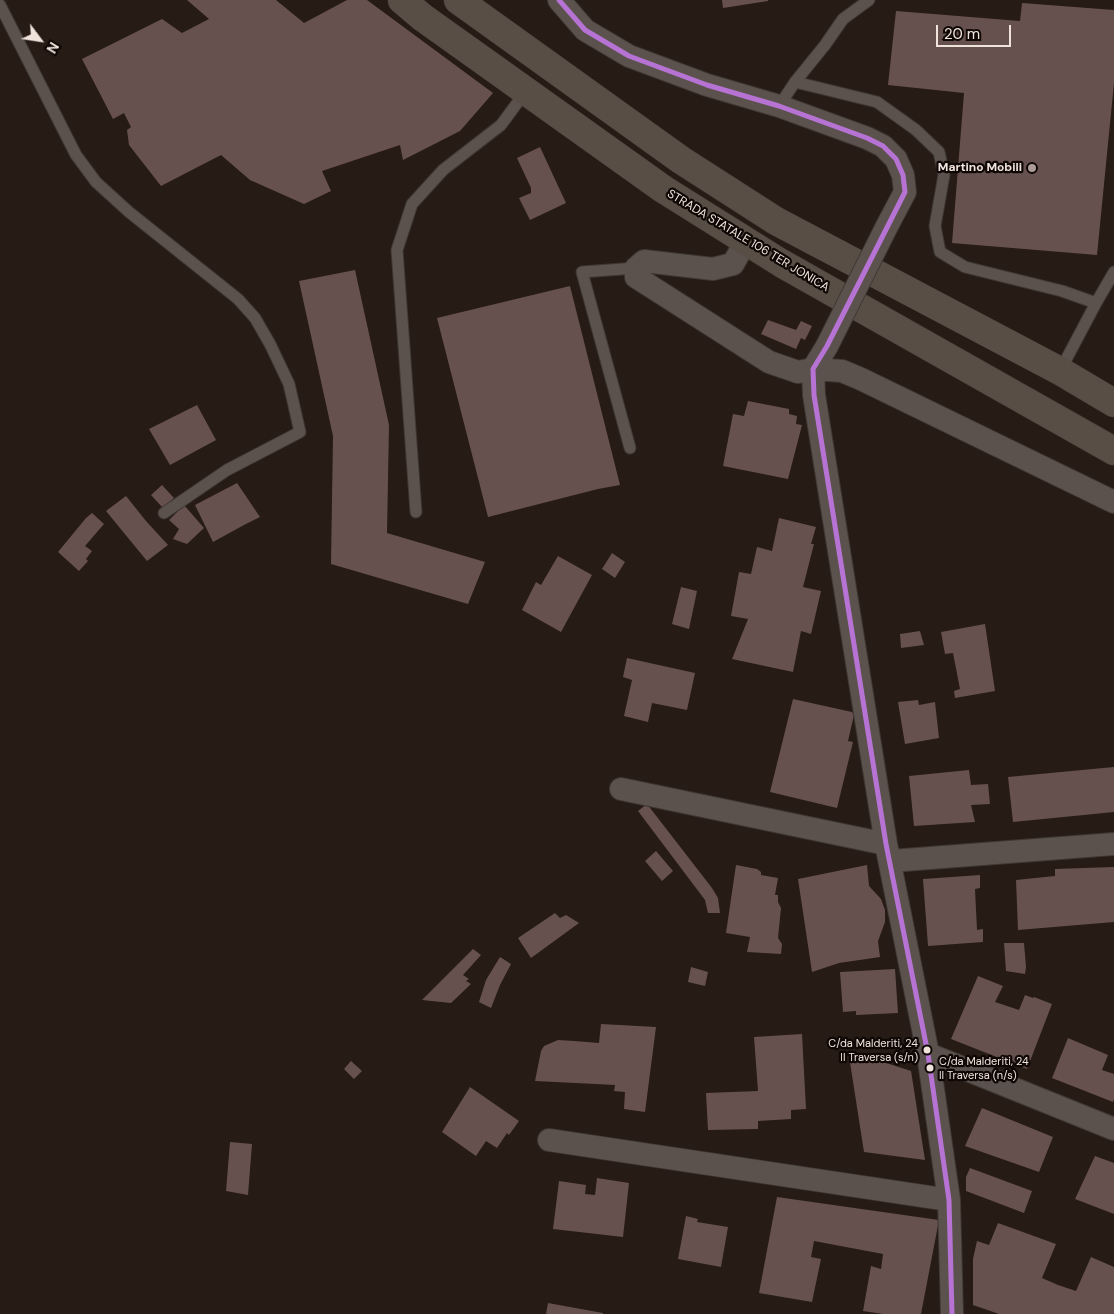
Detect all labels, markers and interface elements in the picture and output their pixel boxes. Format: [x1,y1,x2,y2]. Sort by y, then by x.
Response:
north arrow [15,15,65,65]
scale bar [939,15,1014,47]
text: 20 m [944,24,980,44]
text: N [43,39,63,57]
place label: Martino Mobili [938,161,1022,175]
marker: Martino Mobili [1026,162,1038,174]
street label: STRADA STATALE 106 TER JONICA [664,187,832,295]
place label: C/da Malderiti, 24 II Traversa (s/n) [828,1037,918,1063]
marker: C/da Malderiti, 24 II Traversa (s/n) [922,1045,932,1055]
place label: C/da Malderiti, 24 II Traversa (n/s) [939,1055,1029,1081]
marker: C/da Malderiti, 24 II Traversa (n/s) [925,1063,935,1073]

